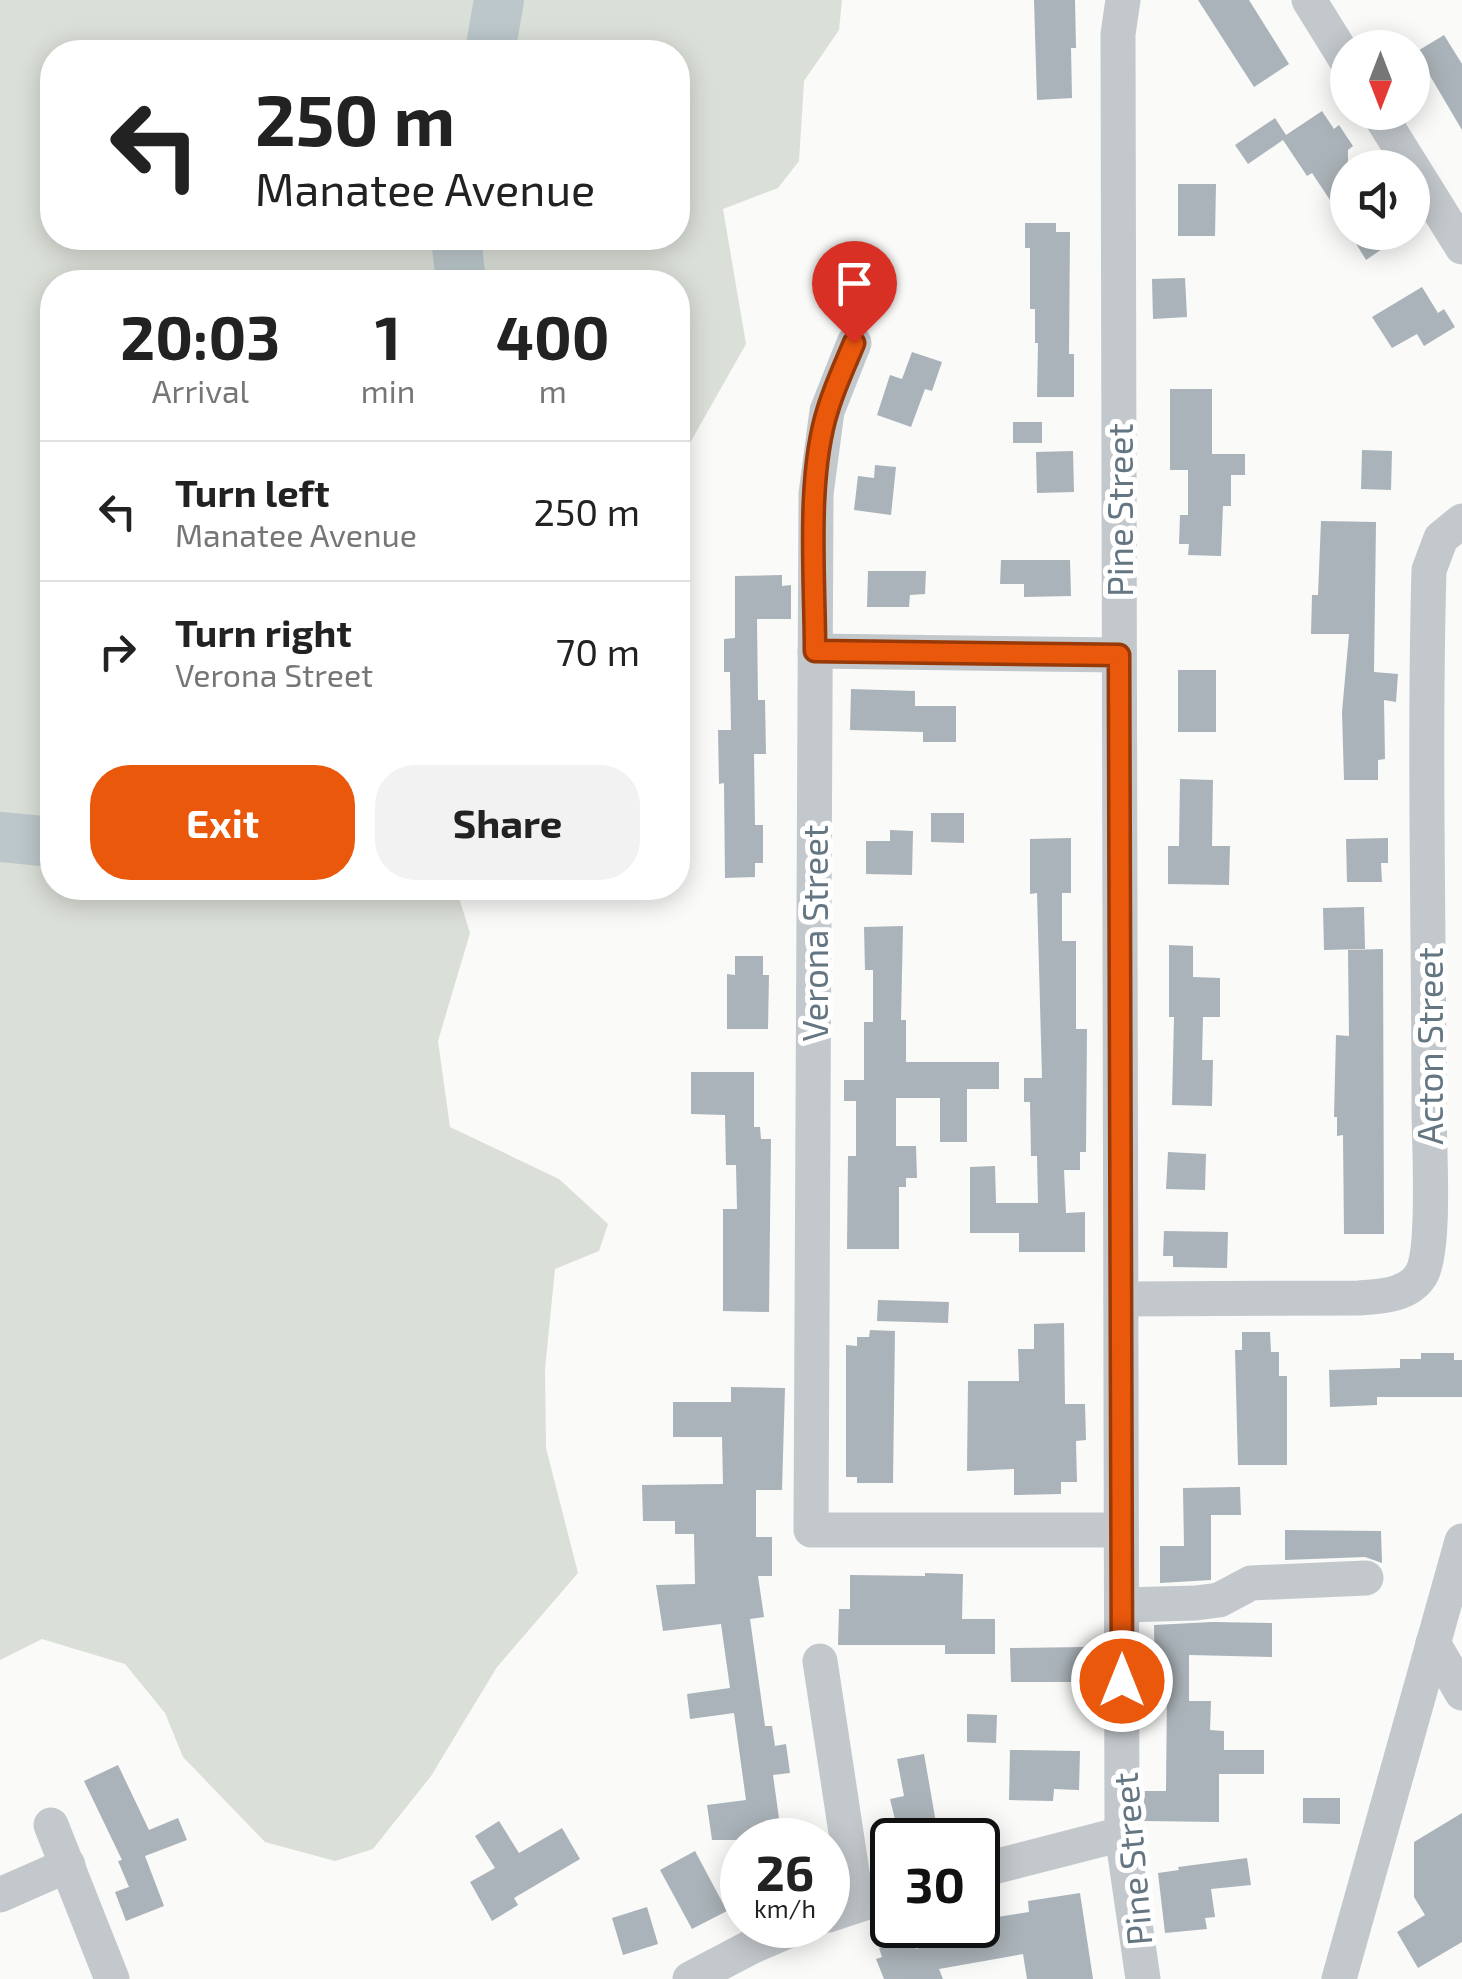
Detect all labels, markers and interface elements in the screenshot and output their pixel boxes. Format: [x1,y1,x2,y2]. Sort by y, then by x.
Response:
north arrow [1330,30,1430,130]
map controls [1330,30,1430,250]
text: 250 m [255,76,455,160]
icon: left [90,80,220,210]
button: sound [1330,150,1430,250]
text: Manatee Avenue [255,161,595,215]
pin [812,241,897,344]
icon: arrive [827,256,882,311]
text: 20:03 [120,300,280,372]
text: 1 [375,300,401,372]
text: 400 [496,300,610,372]
text: Arrival [152,371,249,409]
text: min [361,371,415,409]
text: m [539,371,567,409]
street label: Pine Street [1098,423,1140,597]
text: Turn left [175,469,330,515]
icon: left [90,484,145,539]
text: 250 m [534,488,640,534]
text: Manatee Avenue [175,515,417,553]
text: Turn right [175,609,352,655]
icon: right [90,624,145,679]
text: 70 m [556,628,640,674]
text: Verona Street [175,655,373,693]
button: Exit [90,765,355,880]
button: Share [375,765,640,880]
street label: Verona Street [793,825,835,1041]
street label: Acton Street [1408,947,1450,1145]
position arrow [1070,1629,1174,1733]
street label: Pine Street [1103,1771,1159,1947]
speed limit sign: 30 [870,1818,1000,1948]
text: 26 [756,1841,814,1901]
text: km/h [754,1893,816,1923]

